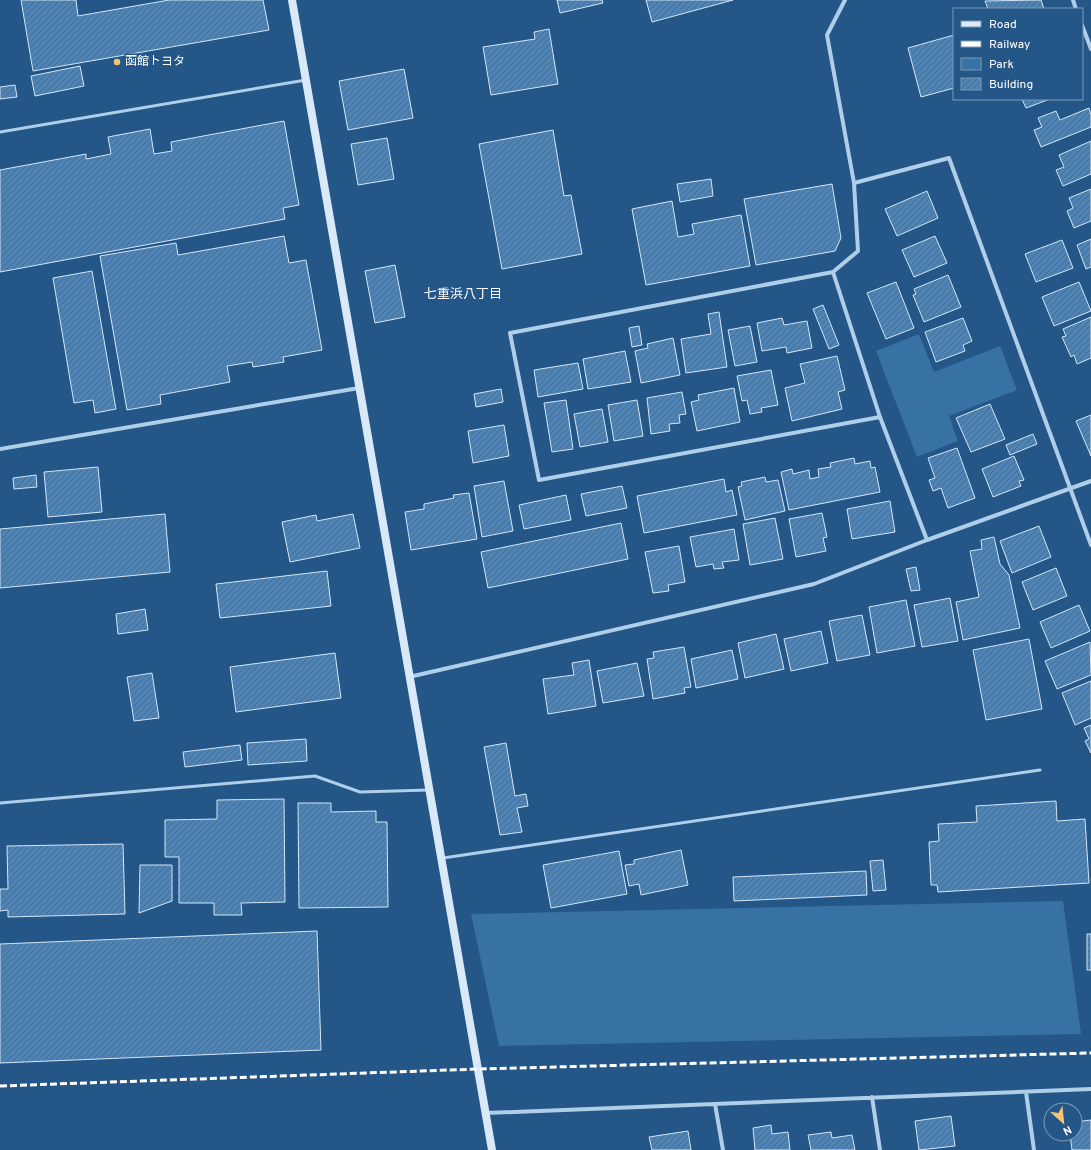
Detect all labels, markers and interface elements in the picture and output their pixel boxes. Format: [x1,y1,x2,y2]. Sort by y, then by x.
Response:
legend [953,8,1083,100]
text: Road [989,17,1017,33]
text: Railway [989,37,1030,53]
place label: 函館トヨタ [125,54,185,70]
marker: 函館トヨタ [112,57,122,67]
text: Park [989,57,1014,73]
text: Building [989,77,1033,93]
district label: 七重浜八丁目 [424,287,502,303]
north arrow [1043,1102,1083,1142]
text: N [1060,1122,1074,1138]

